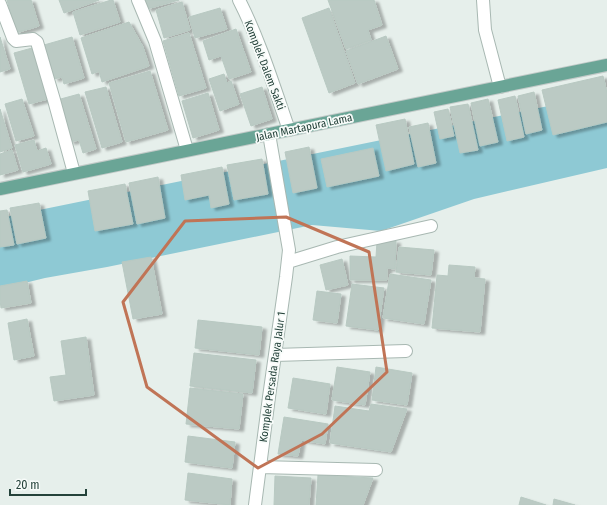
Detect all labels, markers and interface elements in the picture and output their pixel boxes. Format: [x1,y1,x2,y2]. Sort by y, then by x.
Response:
street label: Komplek Dalem Sakti [241,19,288,112]
street label: Jalan Martapura Lama [255,111,353,144]
street label: Komplek Persada Raya Jalur 1 [257,311,288,443]
scale bar [10,471,86,497]
text: 20 m [16,478,40,492]

